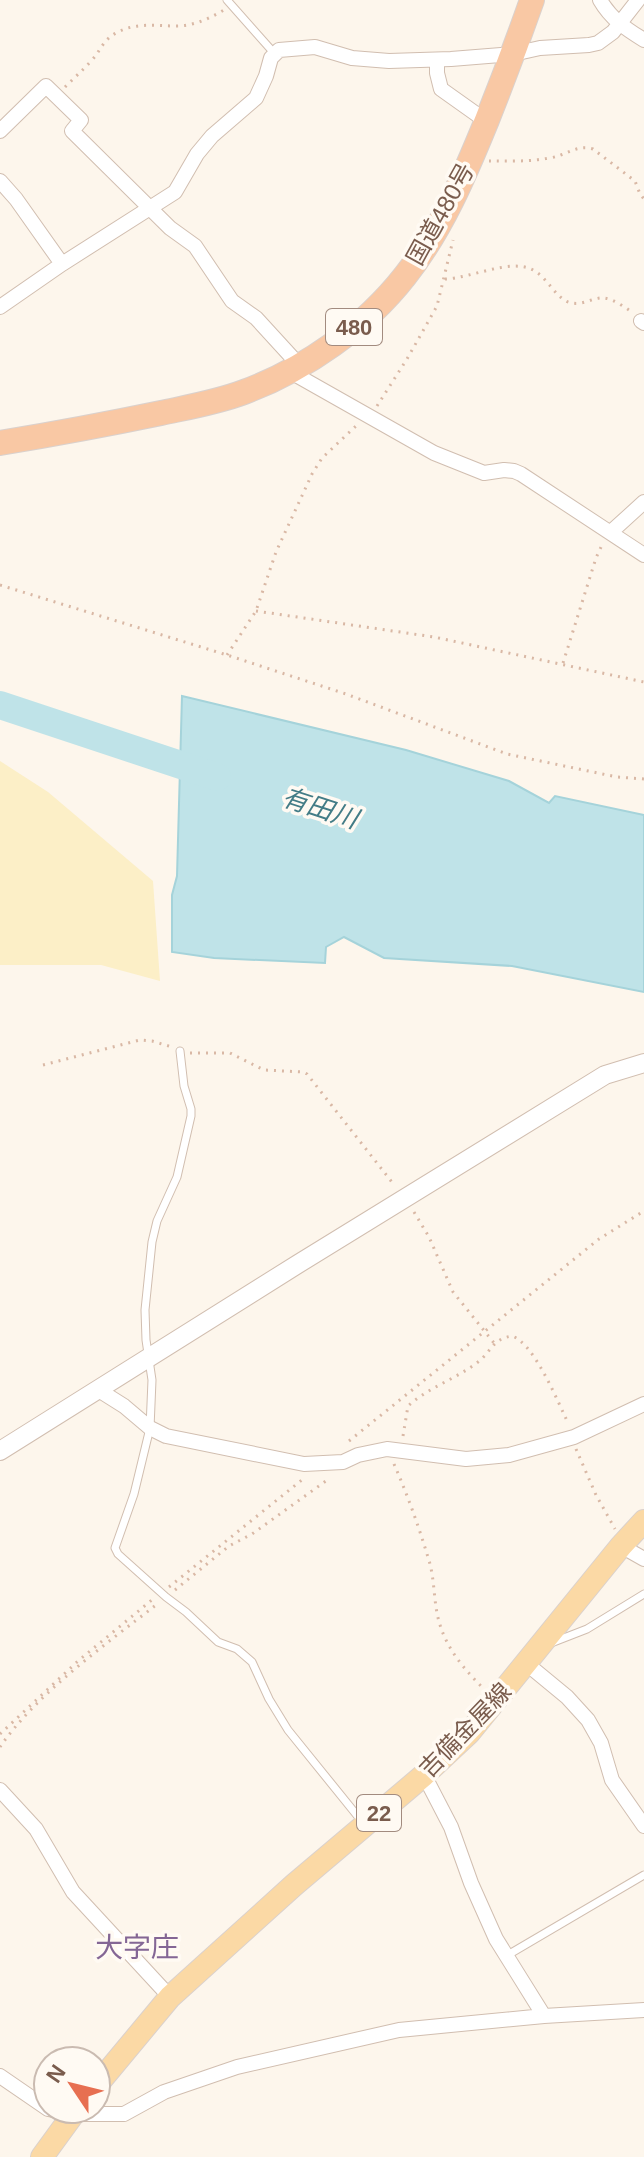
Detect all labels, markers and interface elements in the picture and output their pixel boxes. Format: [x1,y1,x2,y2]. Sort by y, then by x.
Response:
street label: 国道480号 [401,158,479,270]
road number: 480 [326,309,382,345]
water label: 有田川 [278,782,365,835]
street label: 吉備金屋線 [414,1677,516,1783]
road number: 22 [357,1795,401,1831]
district label: 大字庄 [95,1932,179,1963]
north arrow [32,2045,112,2125]
text: N [41,2060,71,2087]

